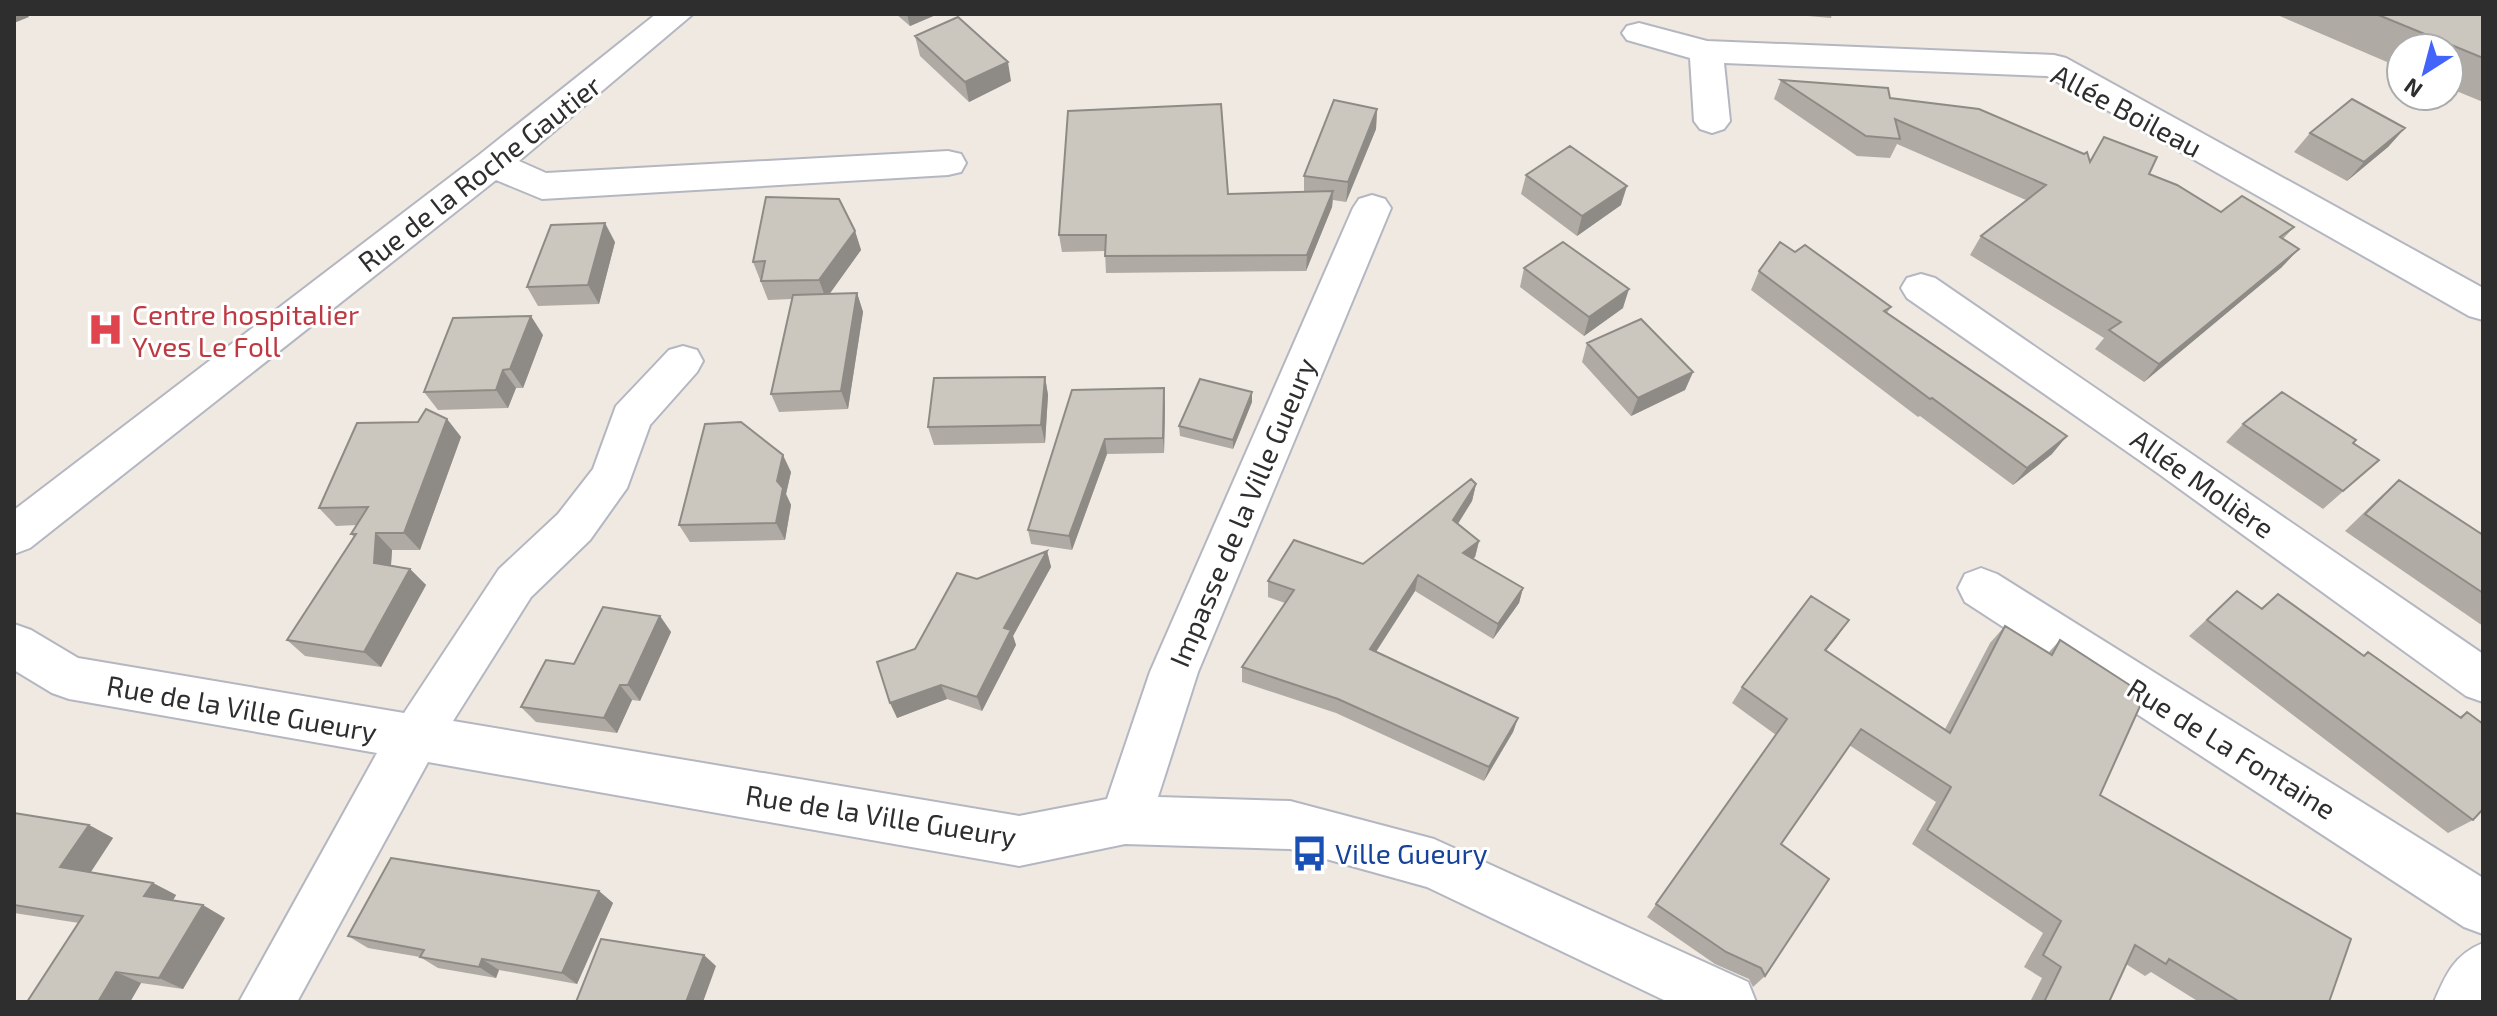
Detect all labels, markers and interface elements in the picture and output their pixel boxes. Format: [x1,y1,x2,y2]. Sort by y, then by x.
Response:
north arrow [2385,32,2465,112]
street label: Allée Boileau [2046,56,2208,164]
street label: Rue de la Roche Gautier [351,68,607,278]
text: N [2399,74,2427,104]
place label: Centre hospitalier Yves Le Foll [132,297,359,363]
hospital icon: Centre hospitalier Yves Le Foll [87,311,125,349]
street label: Impasse de la Ville Gueury [1161,352,1323,672]
street label: Allée Molière [2125,421,2281,545]
street label: Rue de la Ville Gueury [104,668,380,749]
street label: Rue de La Fontaine [2122,670,2342,826]
street label: Rue de la Ville Gueury [743,777,1019,853]
bus stop icon: Ville Gueury [1290,834,1328,872]
place label: Ville Gueury [1335,836,1488,870]

